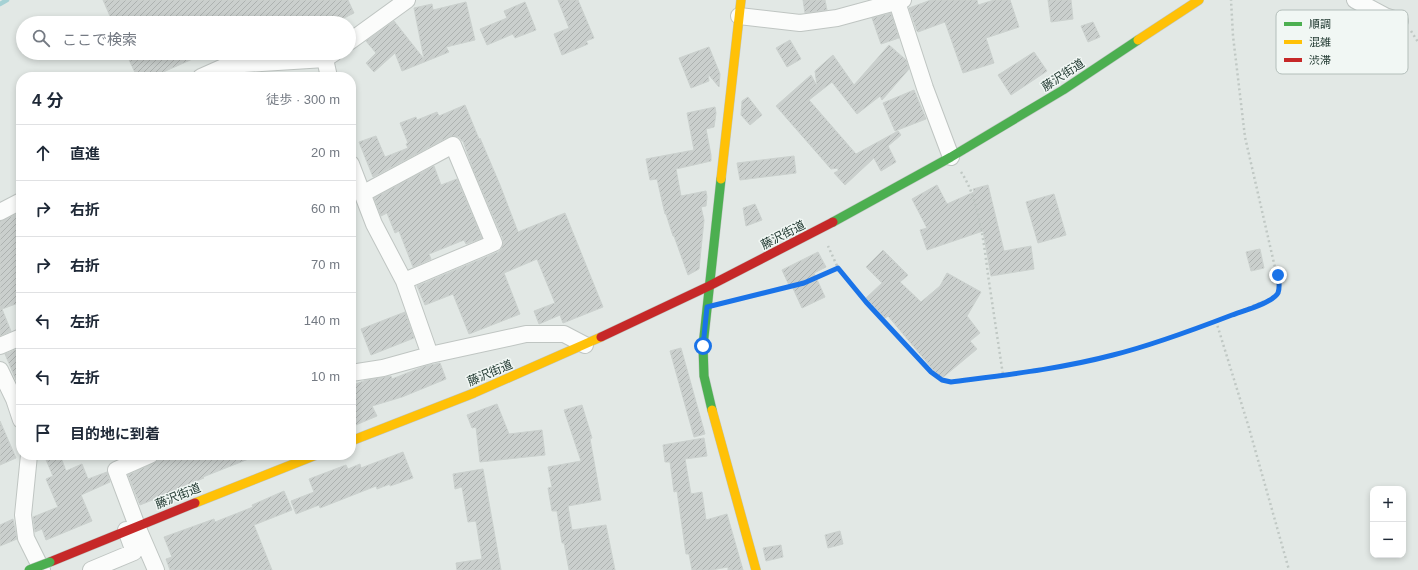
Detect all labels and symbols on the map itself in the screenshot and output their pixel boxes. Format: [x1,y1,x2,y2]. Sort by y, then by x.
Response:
legend [1276,10,1408,74]
text: 順調 [1309,18,1331,30]
text: 混雑 [1309,36,1331,48]
text: 渋滞 [1309,54,1331,66]
street label: 藤沢街道 [1039,56,1087,94]
street label: 藤沢街道 [758,218,808,252]
route end [1269,266,1287,284]
route start [694,337,712,355]
street label: 藤沢街道 [465,357,515,389]
street label: 藤沢街道 [153,481,203,511]

